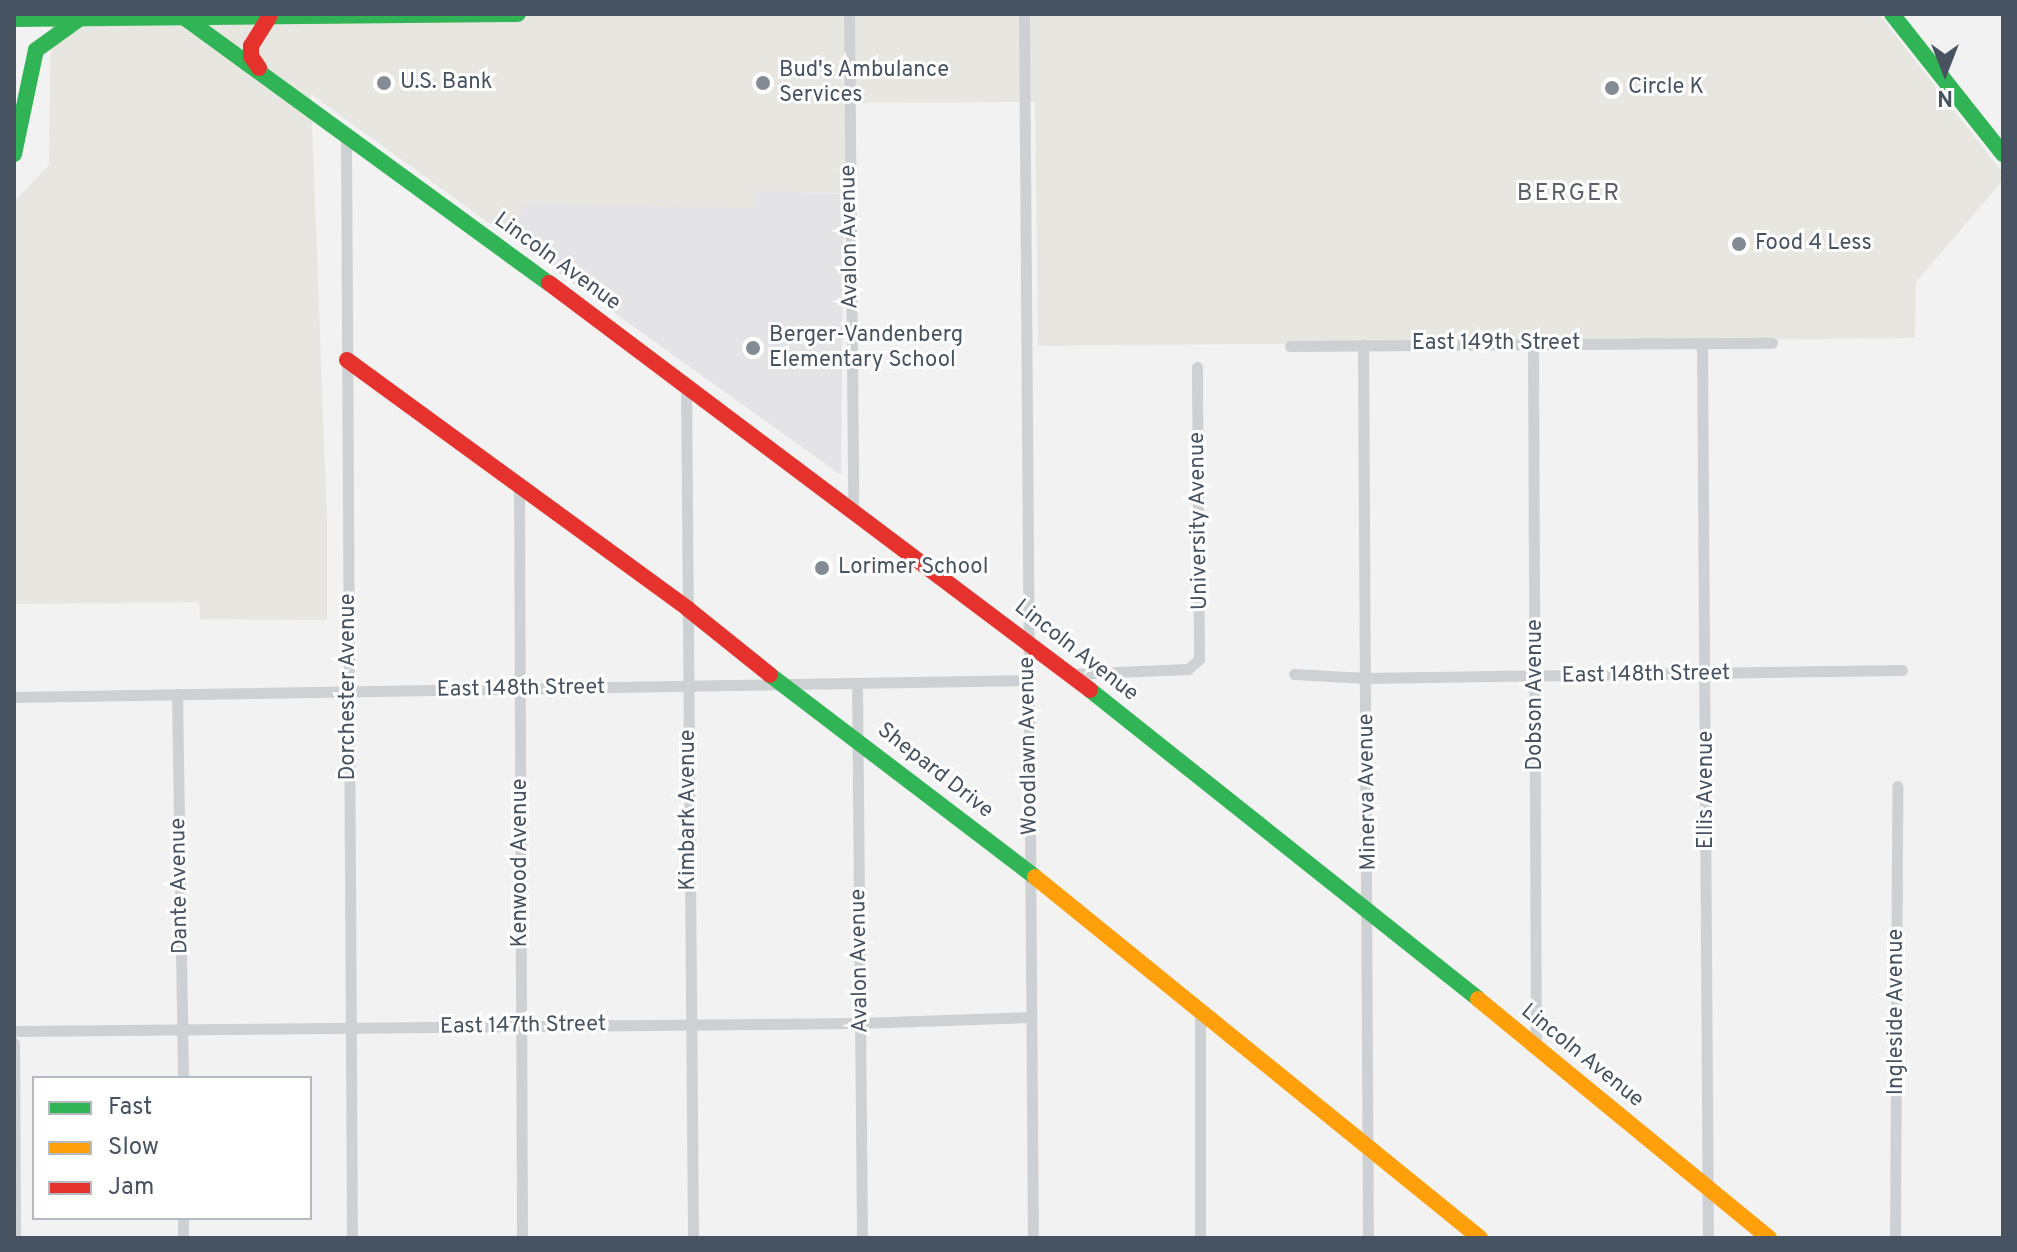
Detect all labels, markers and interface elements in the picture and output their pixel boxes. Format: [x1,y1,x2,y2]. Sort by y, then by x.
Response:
north arrow [1905,32,1985,112]
place label: Bud's Ambulance Services [779,57,950,108]
place label: U.S. Bank [400,70,492,96]
marker: U.S. Bank [375,74,393,92]
marker: Bud's Ambulance Services [754,74,772,92]
place label: Circle K [1628,75,1704,101]
marker: Circle K [1603,79,1621,97]
text: N [1937,83,1953,110]
street label: Avalon Avenue [836,164,864,310]
district label: BERGER [1517,181,1621,209]
street label: Lincoln Avenue [488,207,626,317]
place label: Food 4 Less [1755,231,1872,257]
marker: Food 4 Less [1730,235,1748,253]
place label: Berger-Vandenberg Elementary School [769,322,963,374]
street label: East 149th Street [1412,331,1580,357]
marker: Berger-Vandenberg Elementary School [744,339,762,357]
street label: University Avenue [1184,431,1214,611]
place label: Lorimer School [838,555,988,581]
marker: Lorimer School [813,559,831,577]
street label: Dorchester Avenue [336,593,362,781]
street label: Lincoln Avenue [1008,594,1144,708]
street label: Dobson Avenue [1523,619,1549,771]
street label: Woodlawn Avenue [1014,656,1044,836]
street label: East 148th Street [1561,660,1731,690]
street label: East 148th Street [436,674,606,704]
street label: Minerva Avenue [1353,713,1383,871]
street label: Shepard Drive [872,717,998,825]
street label: Kimbark Avenue [676,729,702,891]
street label: Ellis Avenue [1694,730,1720,850]
street label: Kenwood Avenue [508,778,534,948]
street label: Dante Avenue [166,817,194,955]
street label: Avalon Avenue [846,888,874,1034]
street label: Ingleside Avenue [1884,928,1910,1096]
street label: Lincoln Avenue [1515,998,1649,1114]
street label: East 147th Street [440,1011,606,1041]
legend [32,1076,312,1220]
text: Fast [108,1093,152,1123]
text: Slow [108,1133,159,1163]
text: Jam [108,1173,154,1203]

